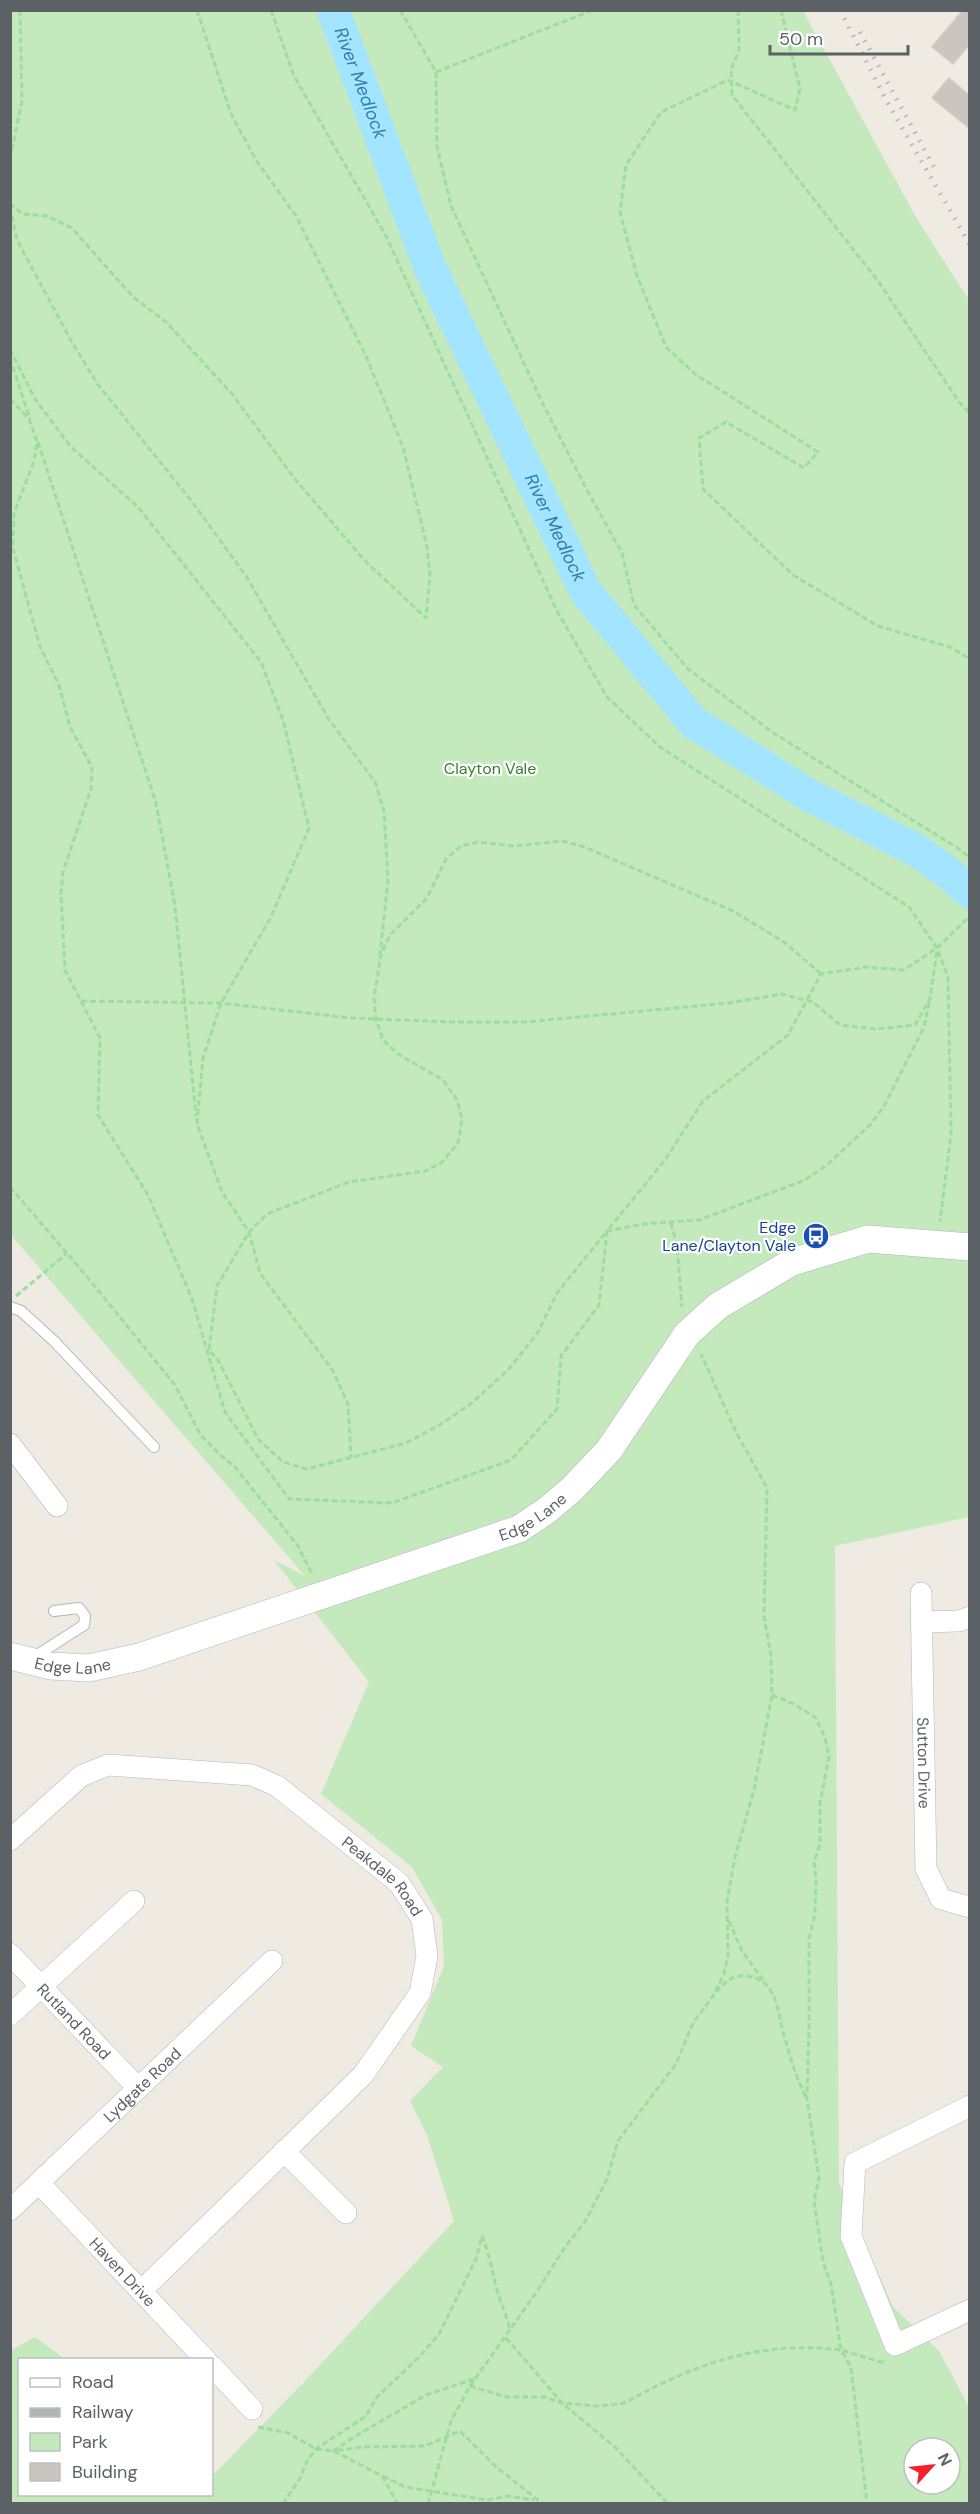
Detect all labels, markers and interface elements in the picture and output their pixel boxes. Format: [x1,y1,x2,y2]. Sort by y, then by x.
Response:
scale bar [770,18,908,56]
water label: River Medlock [329,24,393,143]
text: 50 m [779,27,823,51]
water label: River Medlock [519,470,592,587]
park label: Clayton Vale [444,758,536,779]
place label: Edge Lane/Clayton Vale [662,1217,796,1256]
bus stop icon: Edge Lane/Clayton Vale [801,1221,831,1251]
street label: Edge Lane [496,1488,571,1546]
street label: Edge Lane [32,1653,113,1679]
street label: Sutton Drive [912,1717,935,1809]
street label: Peakdale Road [337,1832,428,1920]
street label: Rutland Road [32,1979,115,2064]
street label: Lydgate Road [99,2043,186,2127]
street label: Haven Drive [85,2233,160,2311]
legend [18,2358,213,2496]
text: Road [72,2370,114,2394]
text: Railway [72,2400,134,2424]
text: Park [72,2430,108,2454]
north arrow [902,2436,962,2496]
text: N [933,2449,957,2469]
text: Building [72,2460,137,2484]

